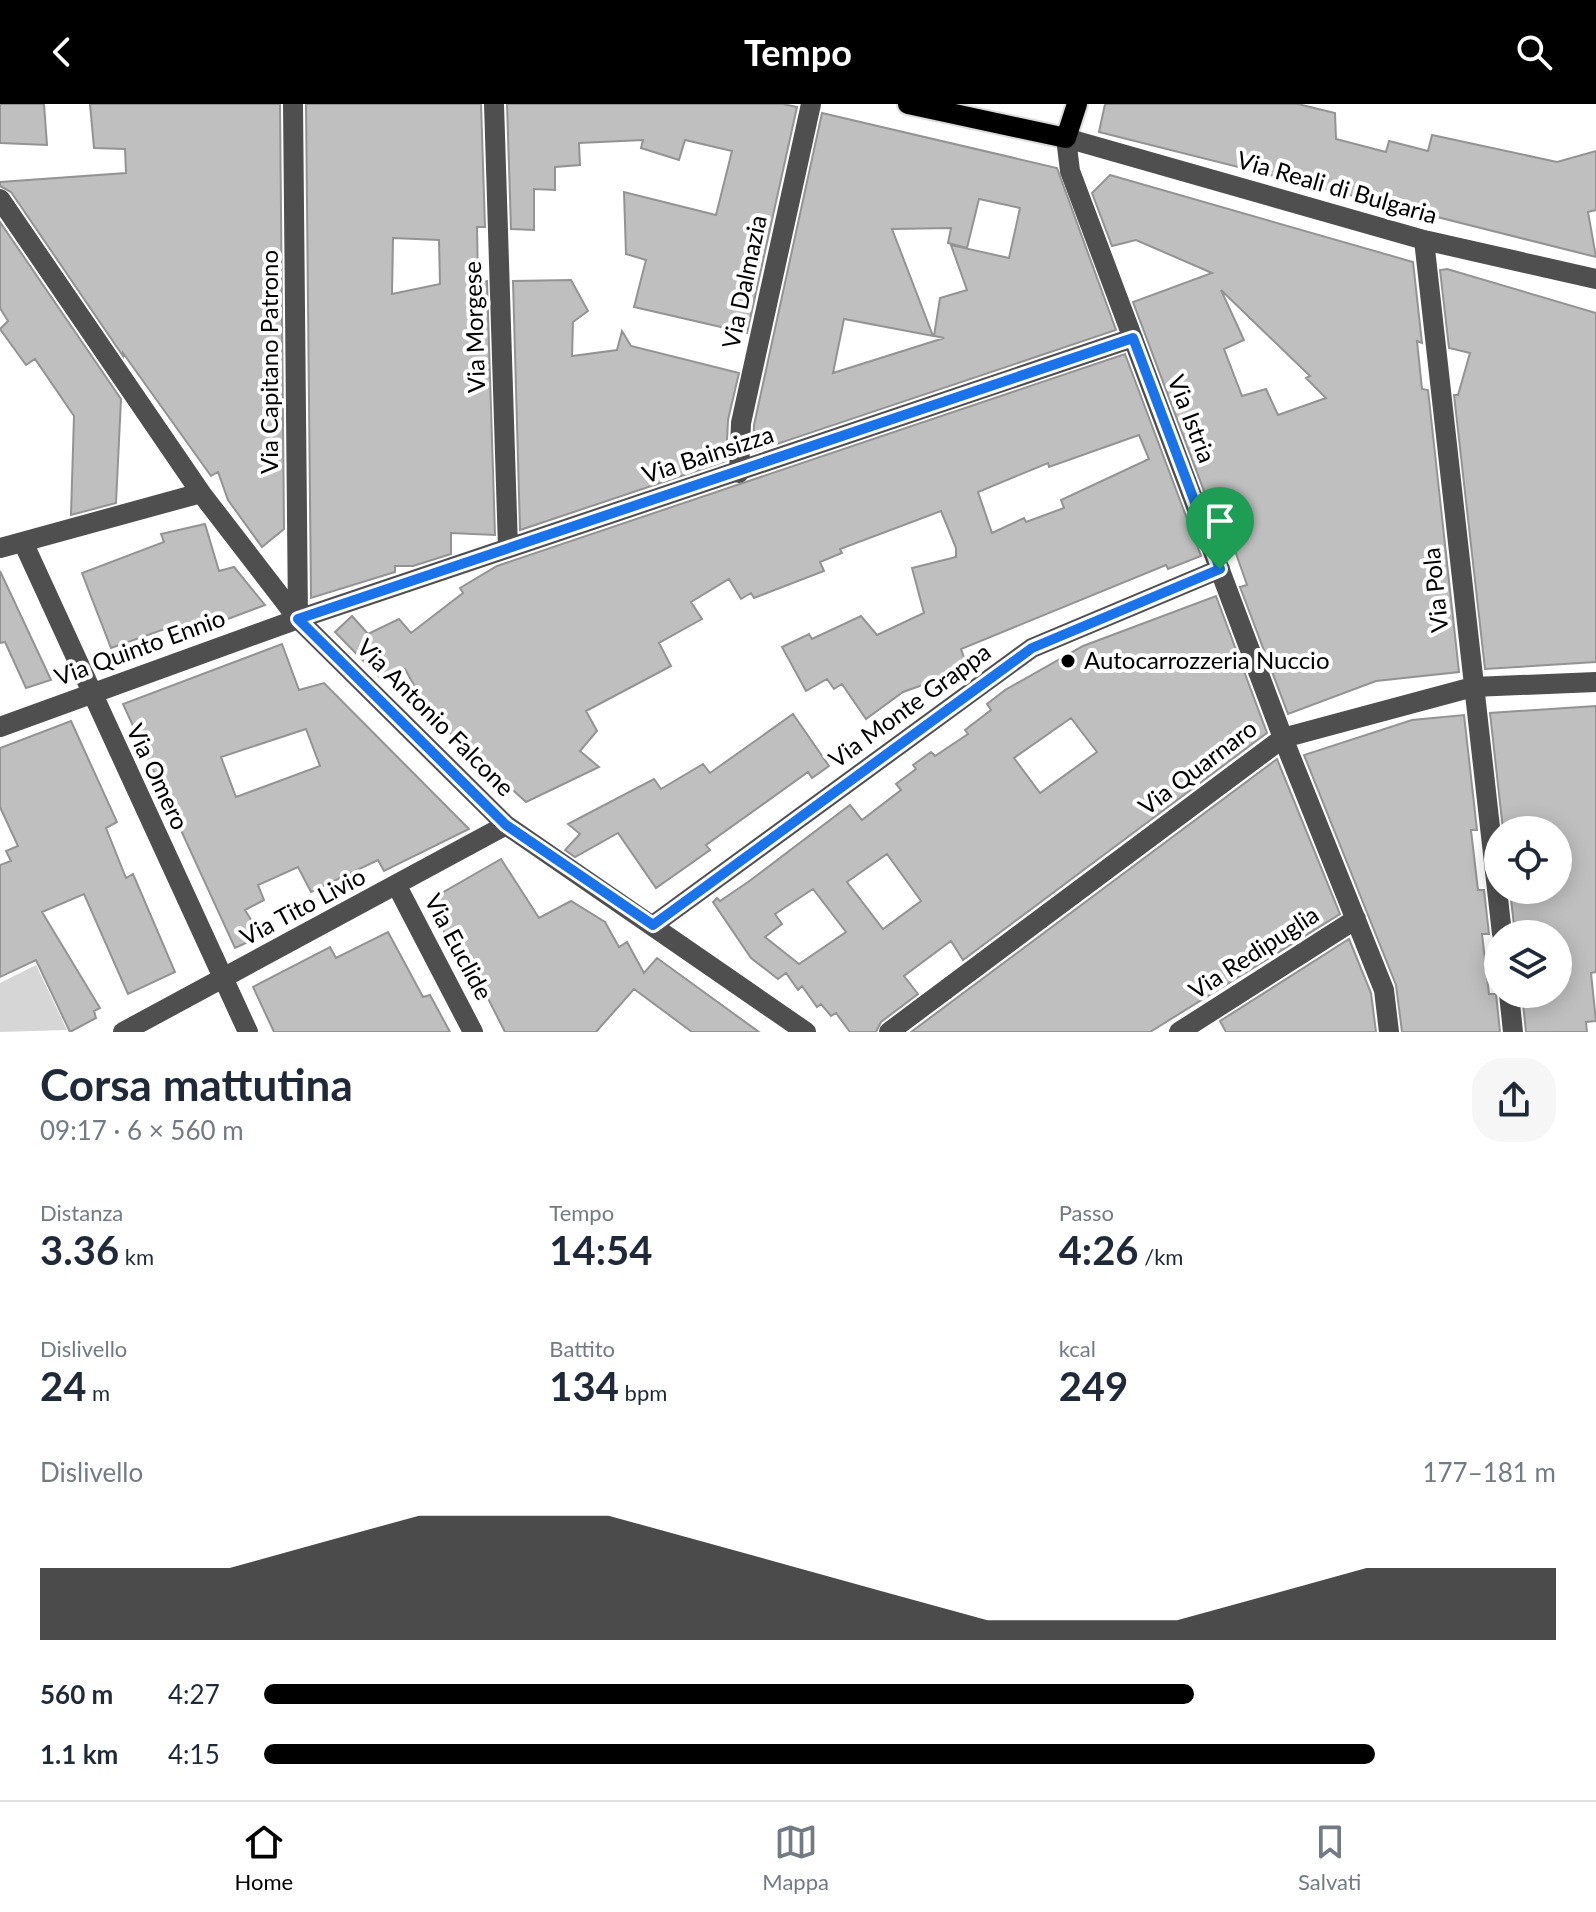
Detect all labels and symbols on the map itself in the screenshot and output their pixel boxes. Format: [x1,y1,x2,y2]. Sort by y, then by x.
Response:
street label: Via Reali di Bulgaria [1234,144,1441,229]
street label: Via Dalmazia [715,212,772,351]
street label: Via Capitano Patrono [254,250,283,474]
street label: Via Morgese [457,261,490,394]
street label: Via Istria [1162,370,1222,467]
street label: Via Bainsizza [638,419,777,488]
pin [1186,487,1254,569]
street label: Via Pola [1416,546,1453,634]
street label: Via Quinto Ennio [50,602,229,691]
street label: Via Antonio Falcone [352,632,521,801]
street label: Via Monte Grappa [823,636,996,773]
place label: Autocarrozzeria Nuccio [1084,645,1330,674]
marker: Autocarrozzeria Nuccio [1059,652,1077,670]
street label: Via Quarnaro [1132,713,1262,821]
street label: Via Omero [121,719,195,834]
street label: Via Tito Livio [235,861,370,951]
street label: Via Euclide [419,888,499,1004]
street label: Via Redipuglia [1183,899,1324,1004]

